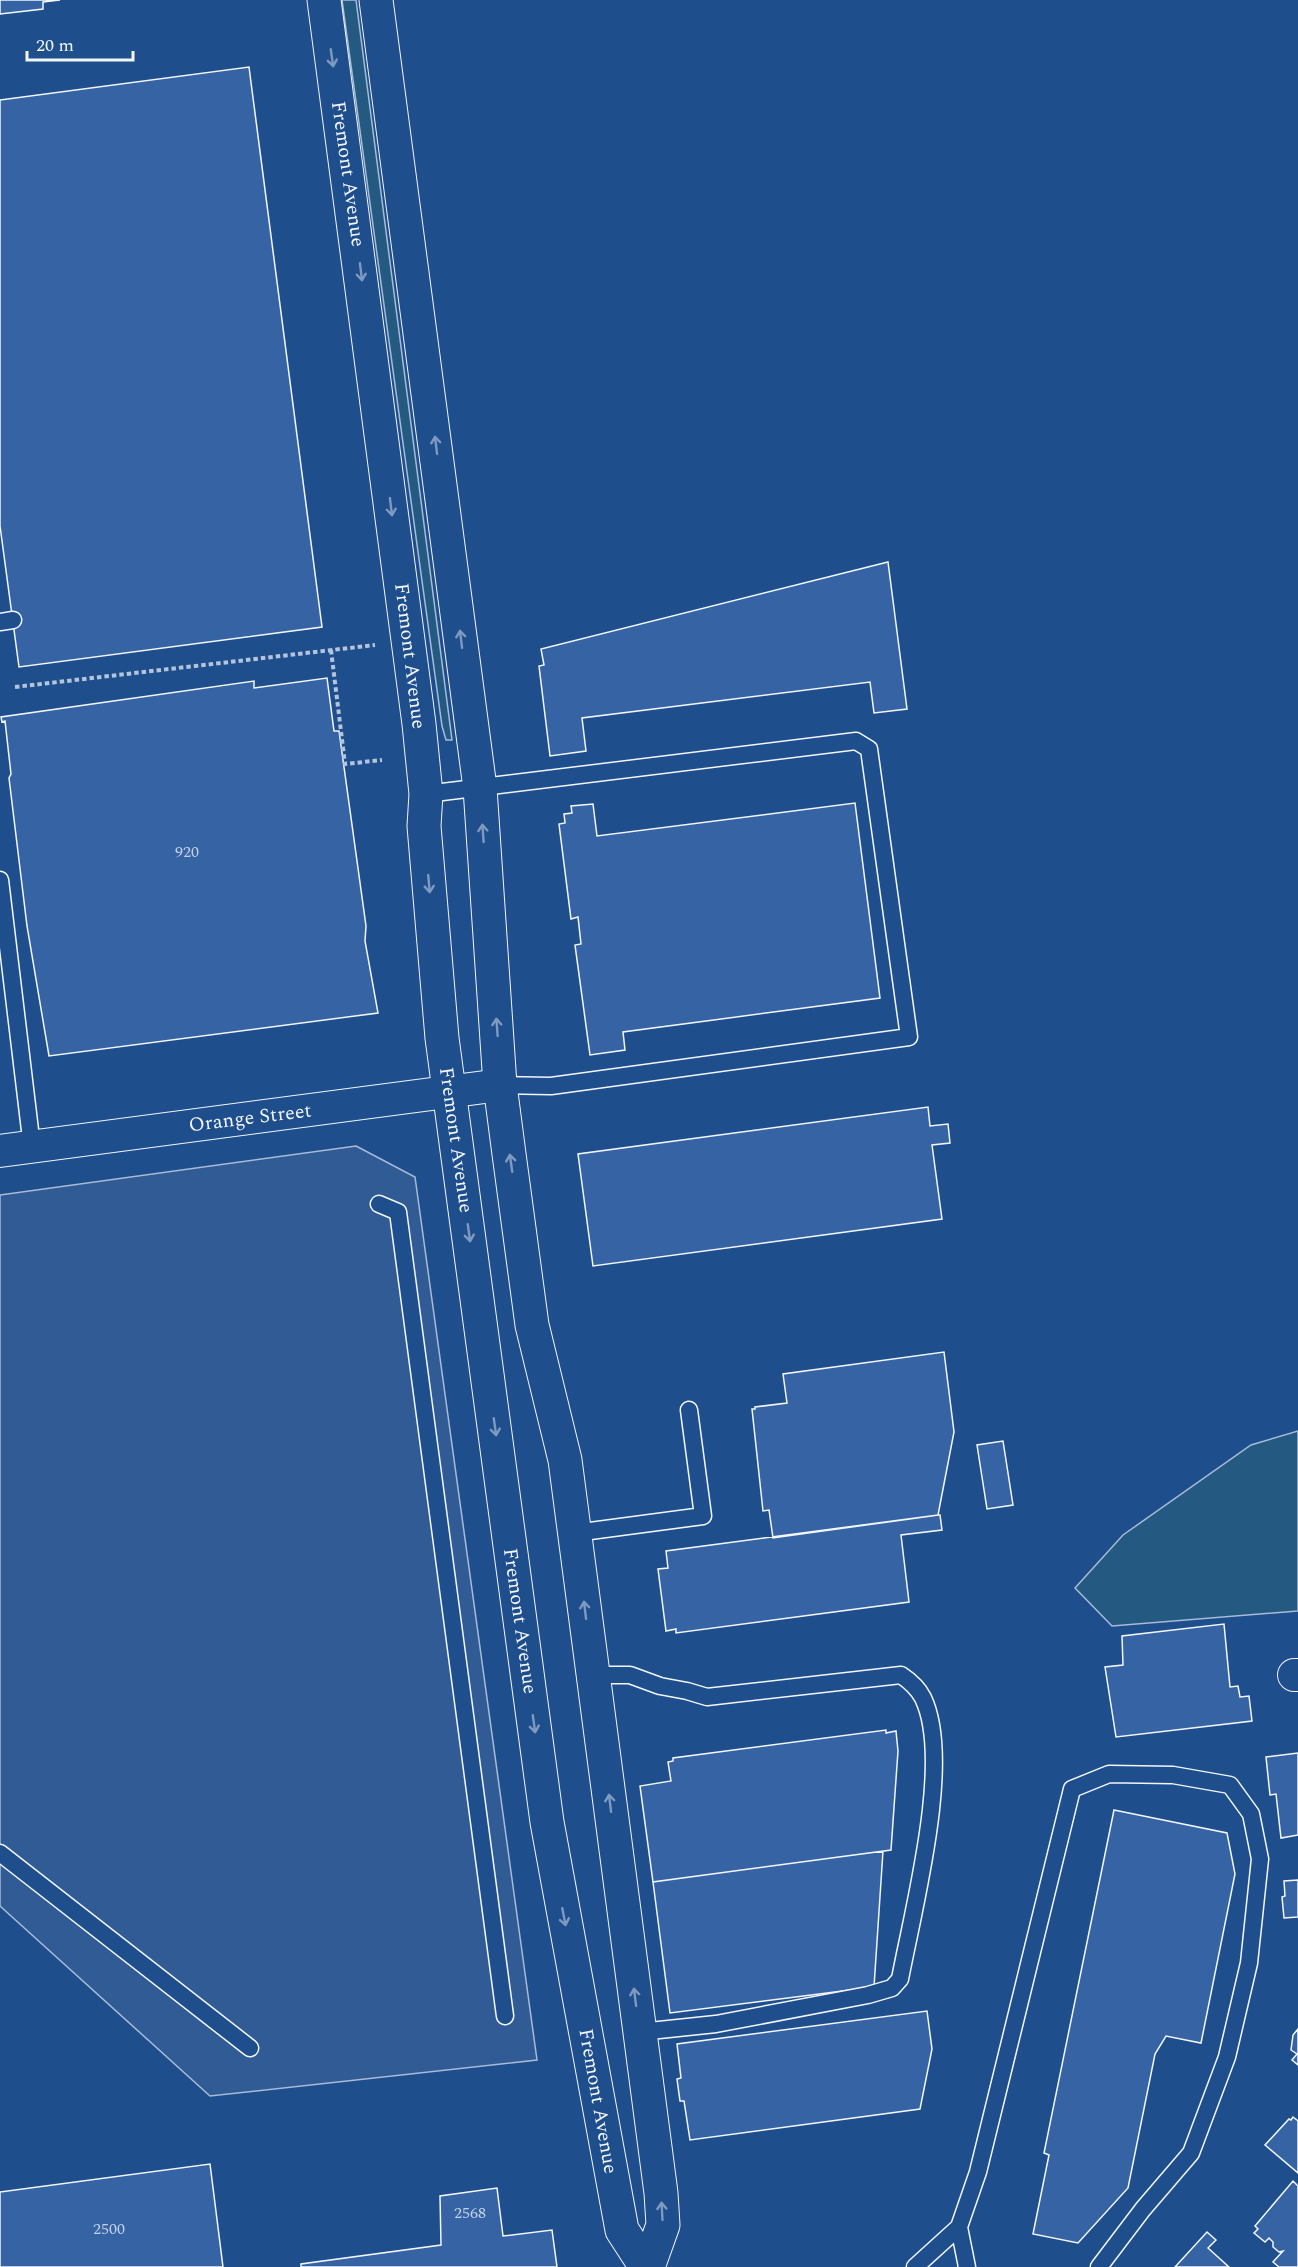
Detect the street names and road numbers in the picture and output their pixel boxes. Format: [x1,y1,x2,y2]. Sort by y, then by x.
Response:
street label: Fremont Avenue [323,99,373,249]
street label: Fremont Avenue [386,581,434,731]
street label: Fremont Avenue [431,1065,481,1215]
street label: Orange Street [187,1096,313,1140]
street label: Fremont Avenue [495,1546,545,1696]
street label: Fremont Avenue [570,2026,626,2176]

